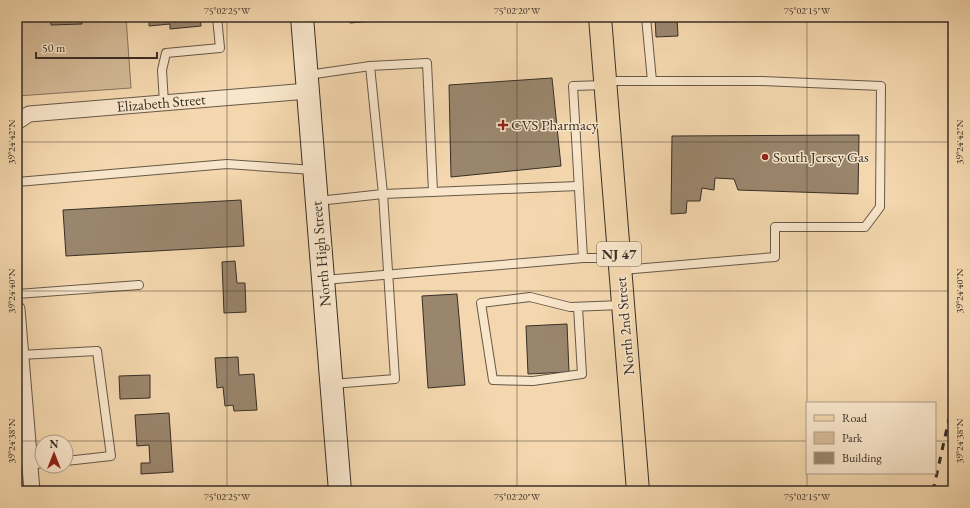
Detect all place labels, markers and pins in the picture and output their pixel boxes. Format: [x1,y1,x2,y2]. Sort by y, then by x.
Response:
place label: CVS Pharmacy [511,115,599,134]
marker: CVS Pharmacy [498,120,508,130]
place label: South Jersey Gas [773,147,869,166]
marker: South Jersey Gas [760,152,770,162]

